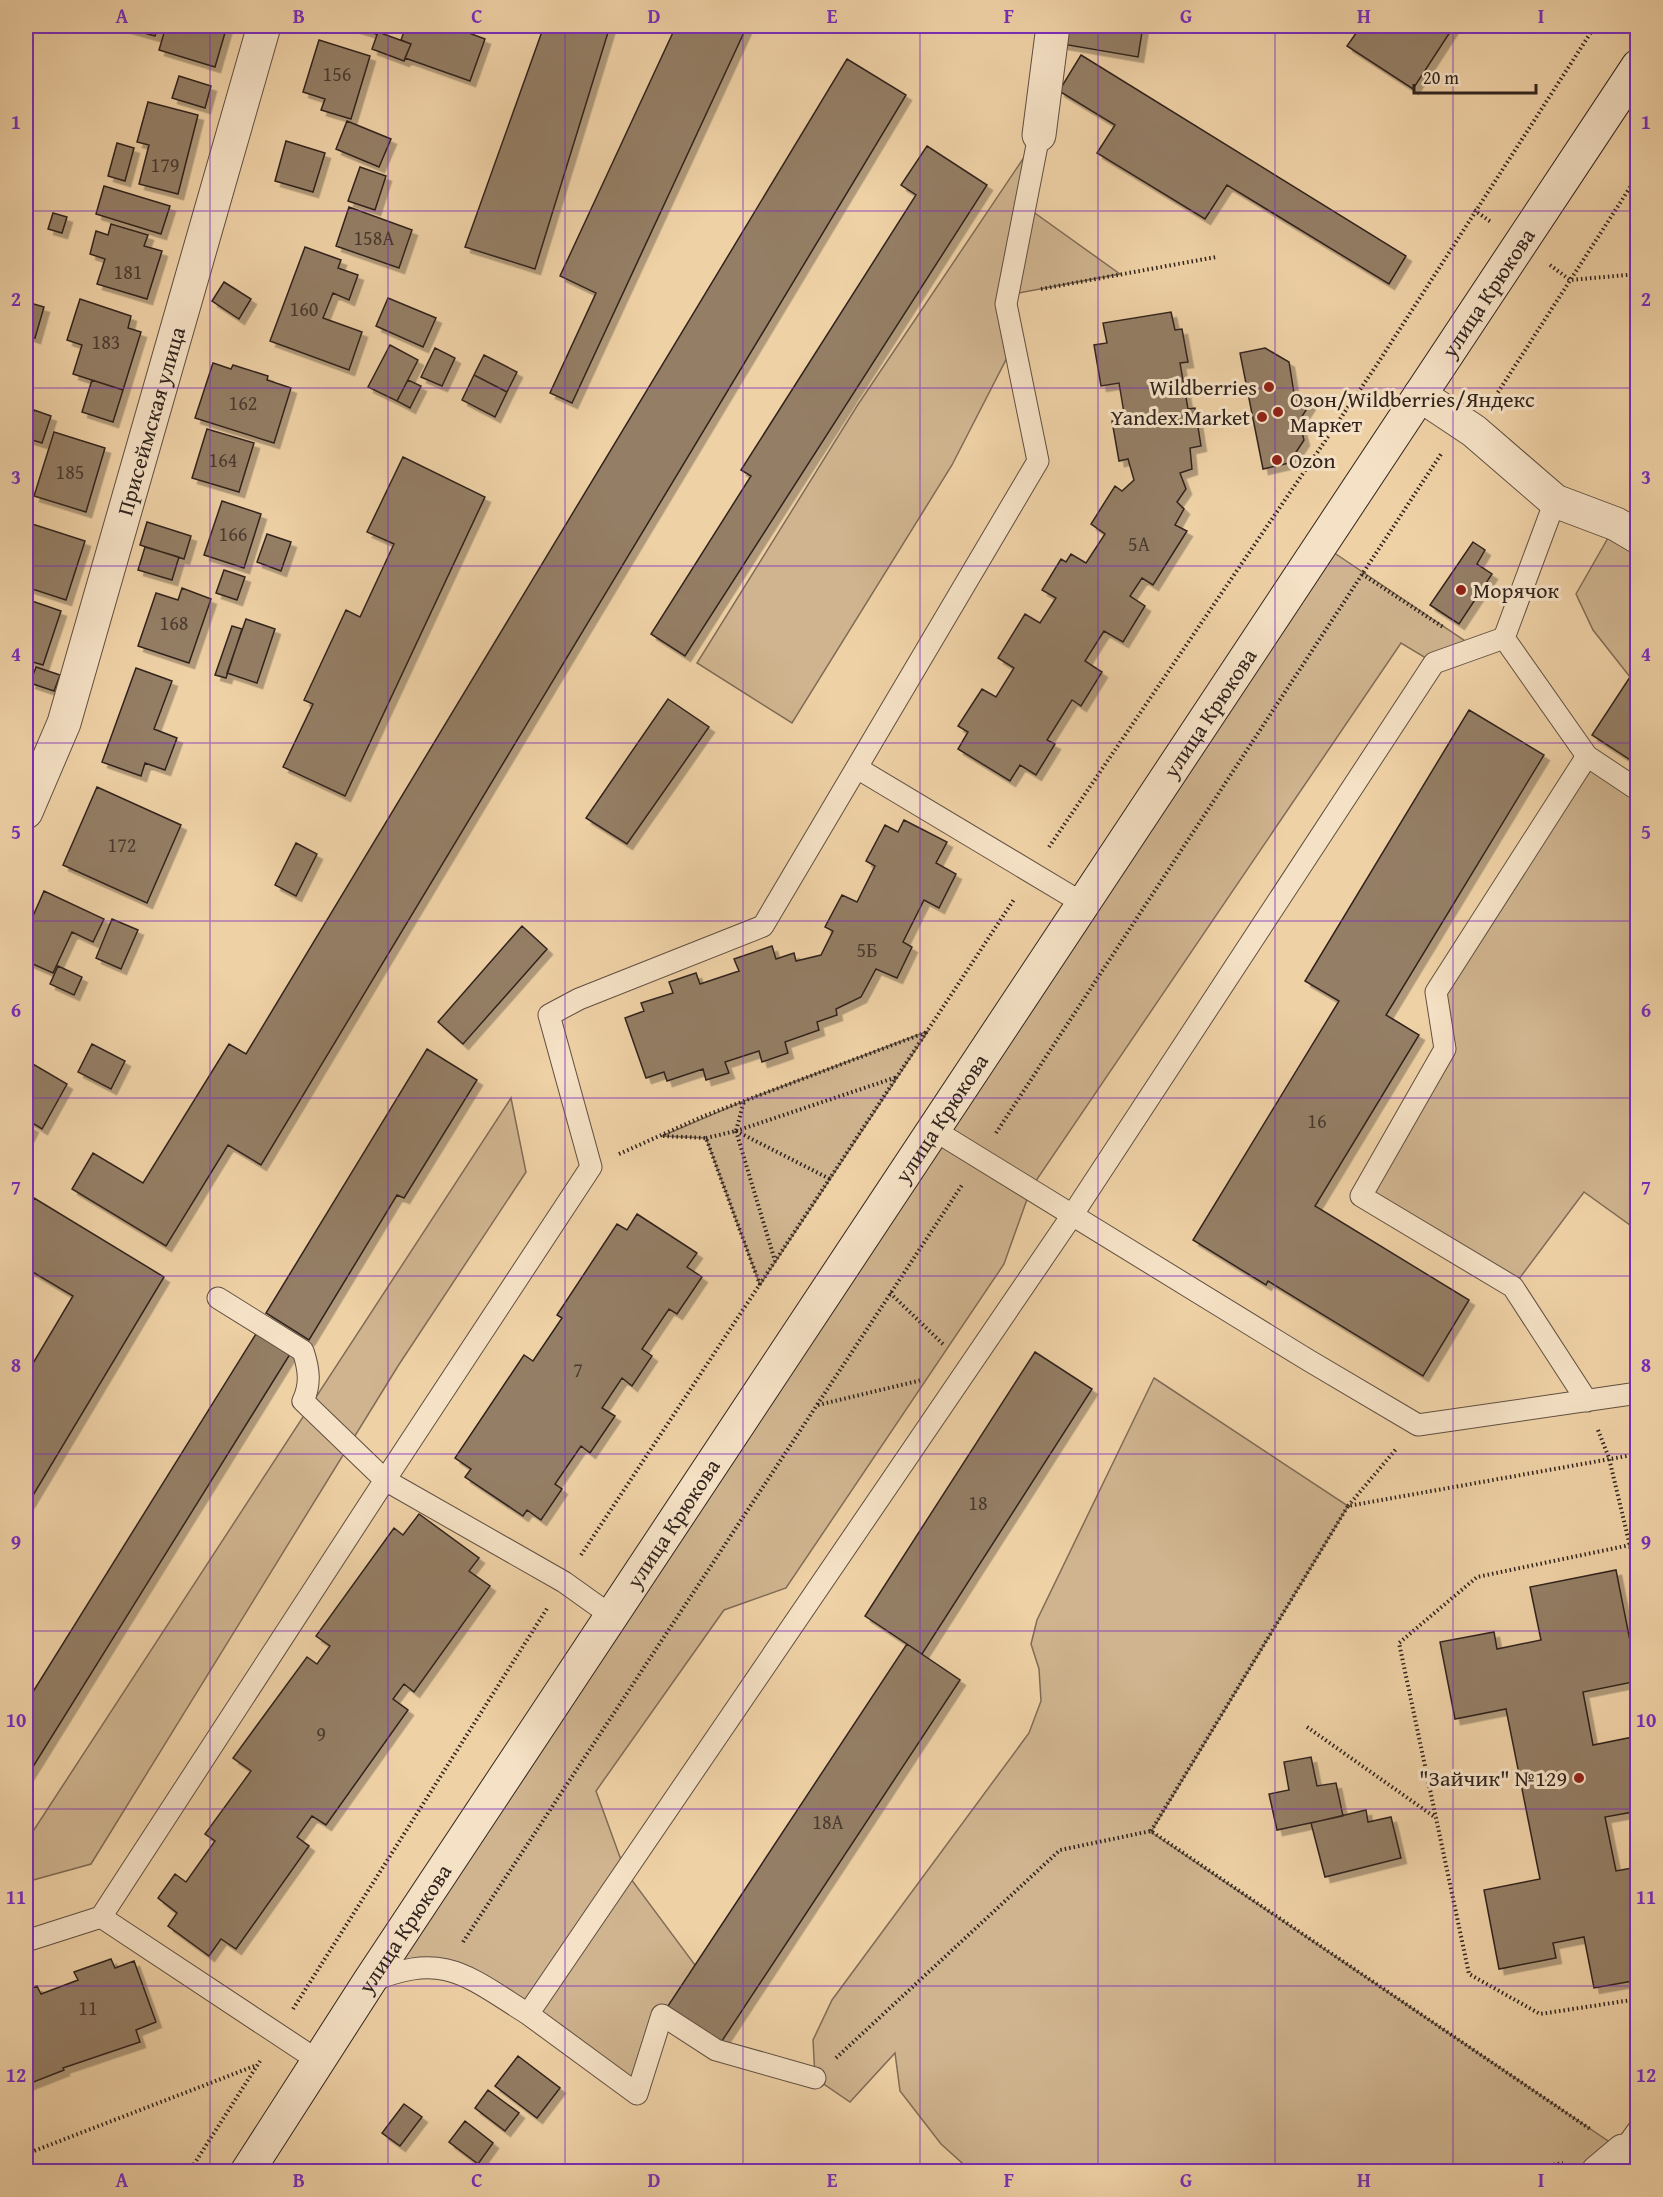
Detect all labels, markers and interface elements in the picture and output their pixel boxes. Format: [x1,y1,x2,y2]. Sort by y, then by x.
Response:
text: A [116,1,129,30]
text: B [293,1,305,30]
text: C [471,1,483,30]
text: D [647,1,661,30]
text: E [827,1,838,30]
text: F [1004,1,1014,30]
text: G [1180,1,1192,30]
text: H [1357,1,1371,30]
text: I [1538,1,1544,30]
scale bar [1414,57,1536,95]
house number: 156 [323,59,351,88]
text: 20 m [1423,64,1459,91]
text: 1 [11,107,21,136]
text: 1 [1641,107,1651,136]
house number: 179 [151,150,179,179]
street label: улица Крюкова [1433,221,1543,365]
house number: 158А [353,223,395,252]
house number: 181 [114,257,142,286]
text: 2 [11,284,21,313]
text: 2 [1641,284,1651,313]
house number: 160 [290,294,318,323]
street label: Присеймская улица [108,322,193,519]
house number: 183 [92,327,120,356]
place label: Wildberries [1149,371,1257,403]
marker: Wildberries [1262,380,1276,394]
place label: Озон/Wildberries/Яндекс Маркет [1290,383,1535,440]
house number: 162 [229,388,257,417]
place label: Yandex.Market [1111,401,1250,433]
marker: Озон/Wildberries/Яндекс Маркет [1271,405,1285,419]
marker: Yandex.Market [1255,410,1269,424]
place label: Ozon [1289,444,1336,476]
house number: 164 [209,445,237,474]
marker: Ozon [1270,453,1284,467]
house number: 185 [56,457,84,486]
text: 3 [11,462,21,491]
text: 3 [1641,462,1651,491]
house number: 166 [219,519,247,548]
house number: 5А [1128,529,1150,558]
place label: Морячок [1473,574,1560,606]
marker: Морячок [1454,583,1468,597]
house number: 168 [160,608,188,637]
text: 4 [11,639,21,668]
text: 4 [1641,639,1651,668]
street label: улица Крюкова [1154,641,1264,785]
text: 5 [11,817,21,846]
text: 5 [1641,817,1651,846]
house number: 172 [108,830,136,859]
house number: 5Б [857,935,877,964]
text: 6 [11,995,21,1024]
text: 6 [1641,995,1651,1024]
street label: улица Крюкова [886,1046,996,1190]
house number: 16 [1307,1106,1327,1135]
text: 7 [11,1172,21,1201]
text: 7 [1641,1172,1651,1201]
text: 8 [11,1350,21,1379]
text: 8 [1641,1350,1651,1379]
house number: 7 [573,1355,583,1384]
street label: улица Крюкова [618,1452,728,1595]
house number: 18 [968,1488,988,1517]
text: 9 [11,1527,21,1556]
text: 9 [1641,1527,1651,1556]
text: 10 [6,1705,26,1734]
text: 10 [1636,1705,1656,1734]
house number: 9 [316,1719,326,1748]
place label: "Зайчик" №129 [1419,1762,1567,1794]
marker: "Зайчик" №129 [1572,1771,1586,1785]
house number: 18А [812,1807,844,1836]
street label: улица Крюкова [349,1857,459,2000]
text: 11 [6,1882,26,1911]
text: 11 [1636,1882,1656,1911]
house number: 11 [78,1993,98,2022]
text: 12 [6,2060,26,2089]
text: 12 [1636,2060,1656,2089]
text: A [116,2165,129,2194]
text: B [293,2165,305,2194]
text: C [471,2165,483,2194]
text: D [647,2165,661,2194]
text: E [827,2165,838,2194]
text: F [1004,2165,1014,2194]
text: G [1180,2165,1192,2194]
text: H [1357,2165,1371,2194]
text: I [1538,2165,1544,2194]

